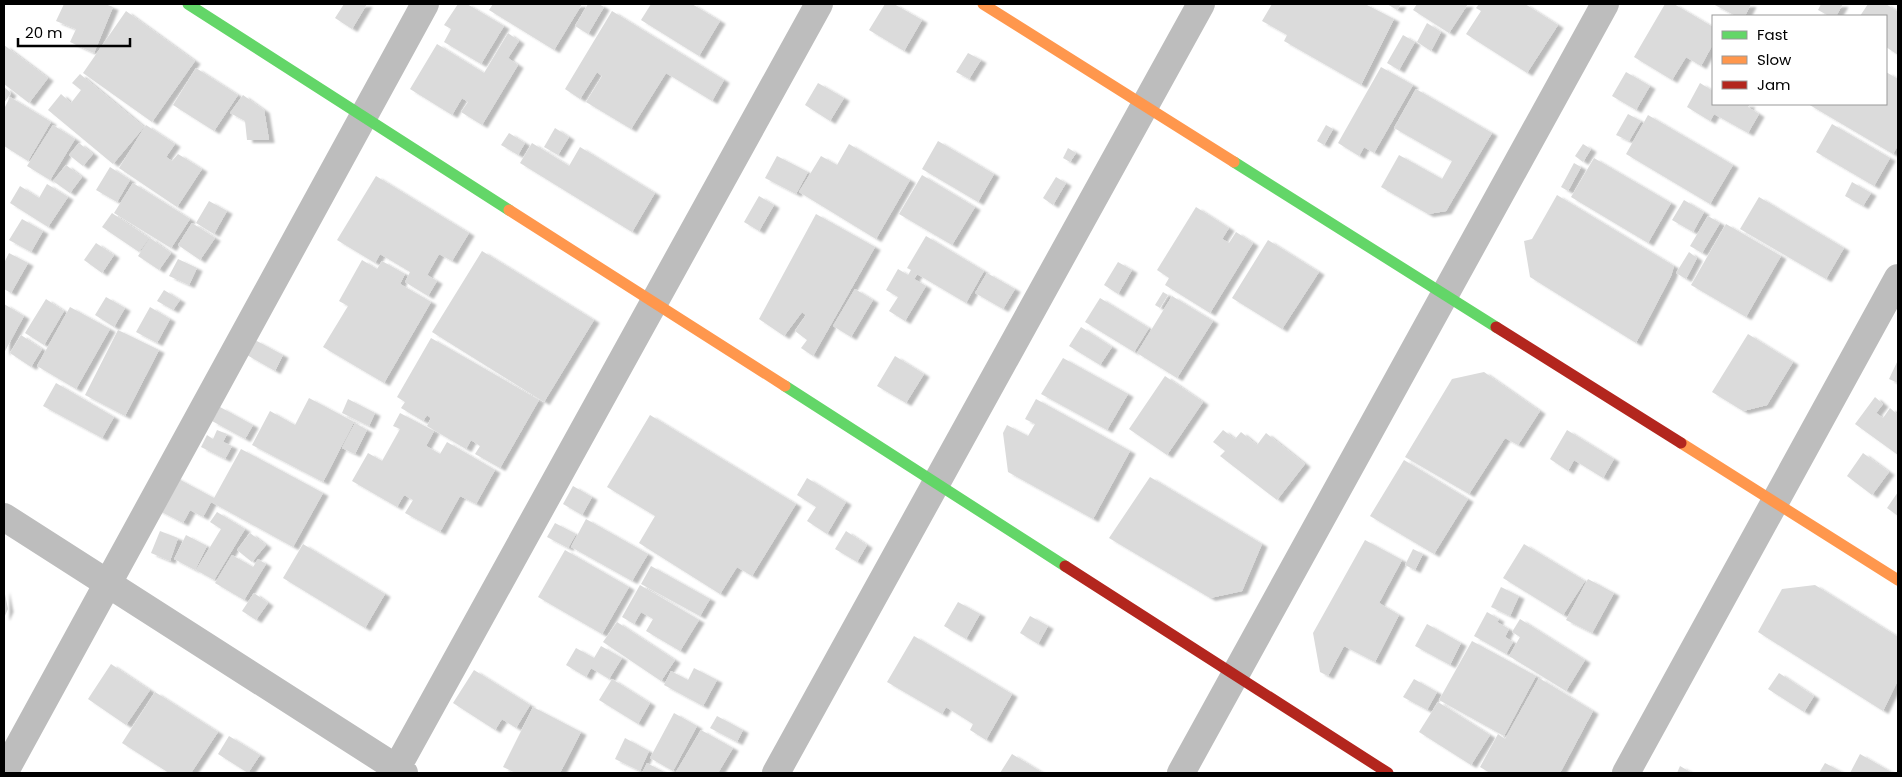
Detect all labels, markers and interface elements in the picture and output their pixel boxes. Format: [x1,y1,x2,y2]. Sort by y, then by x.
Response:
scale bar [18,15,130,47]
legend [1712,15,1887,105]
text: 20 m [25,22,63,43]
text: Fast [1757,24,1788,45]
text: Slow [1757,49,1792,70]
text: Jam [1757,74,1791,95]

